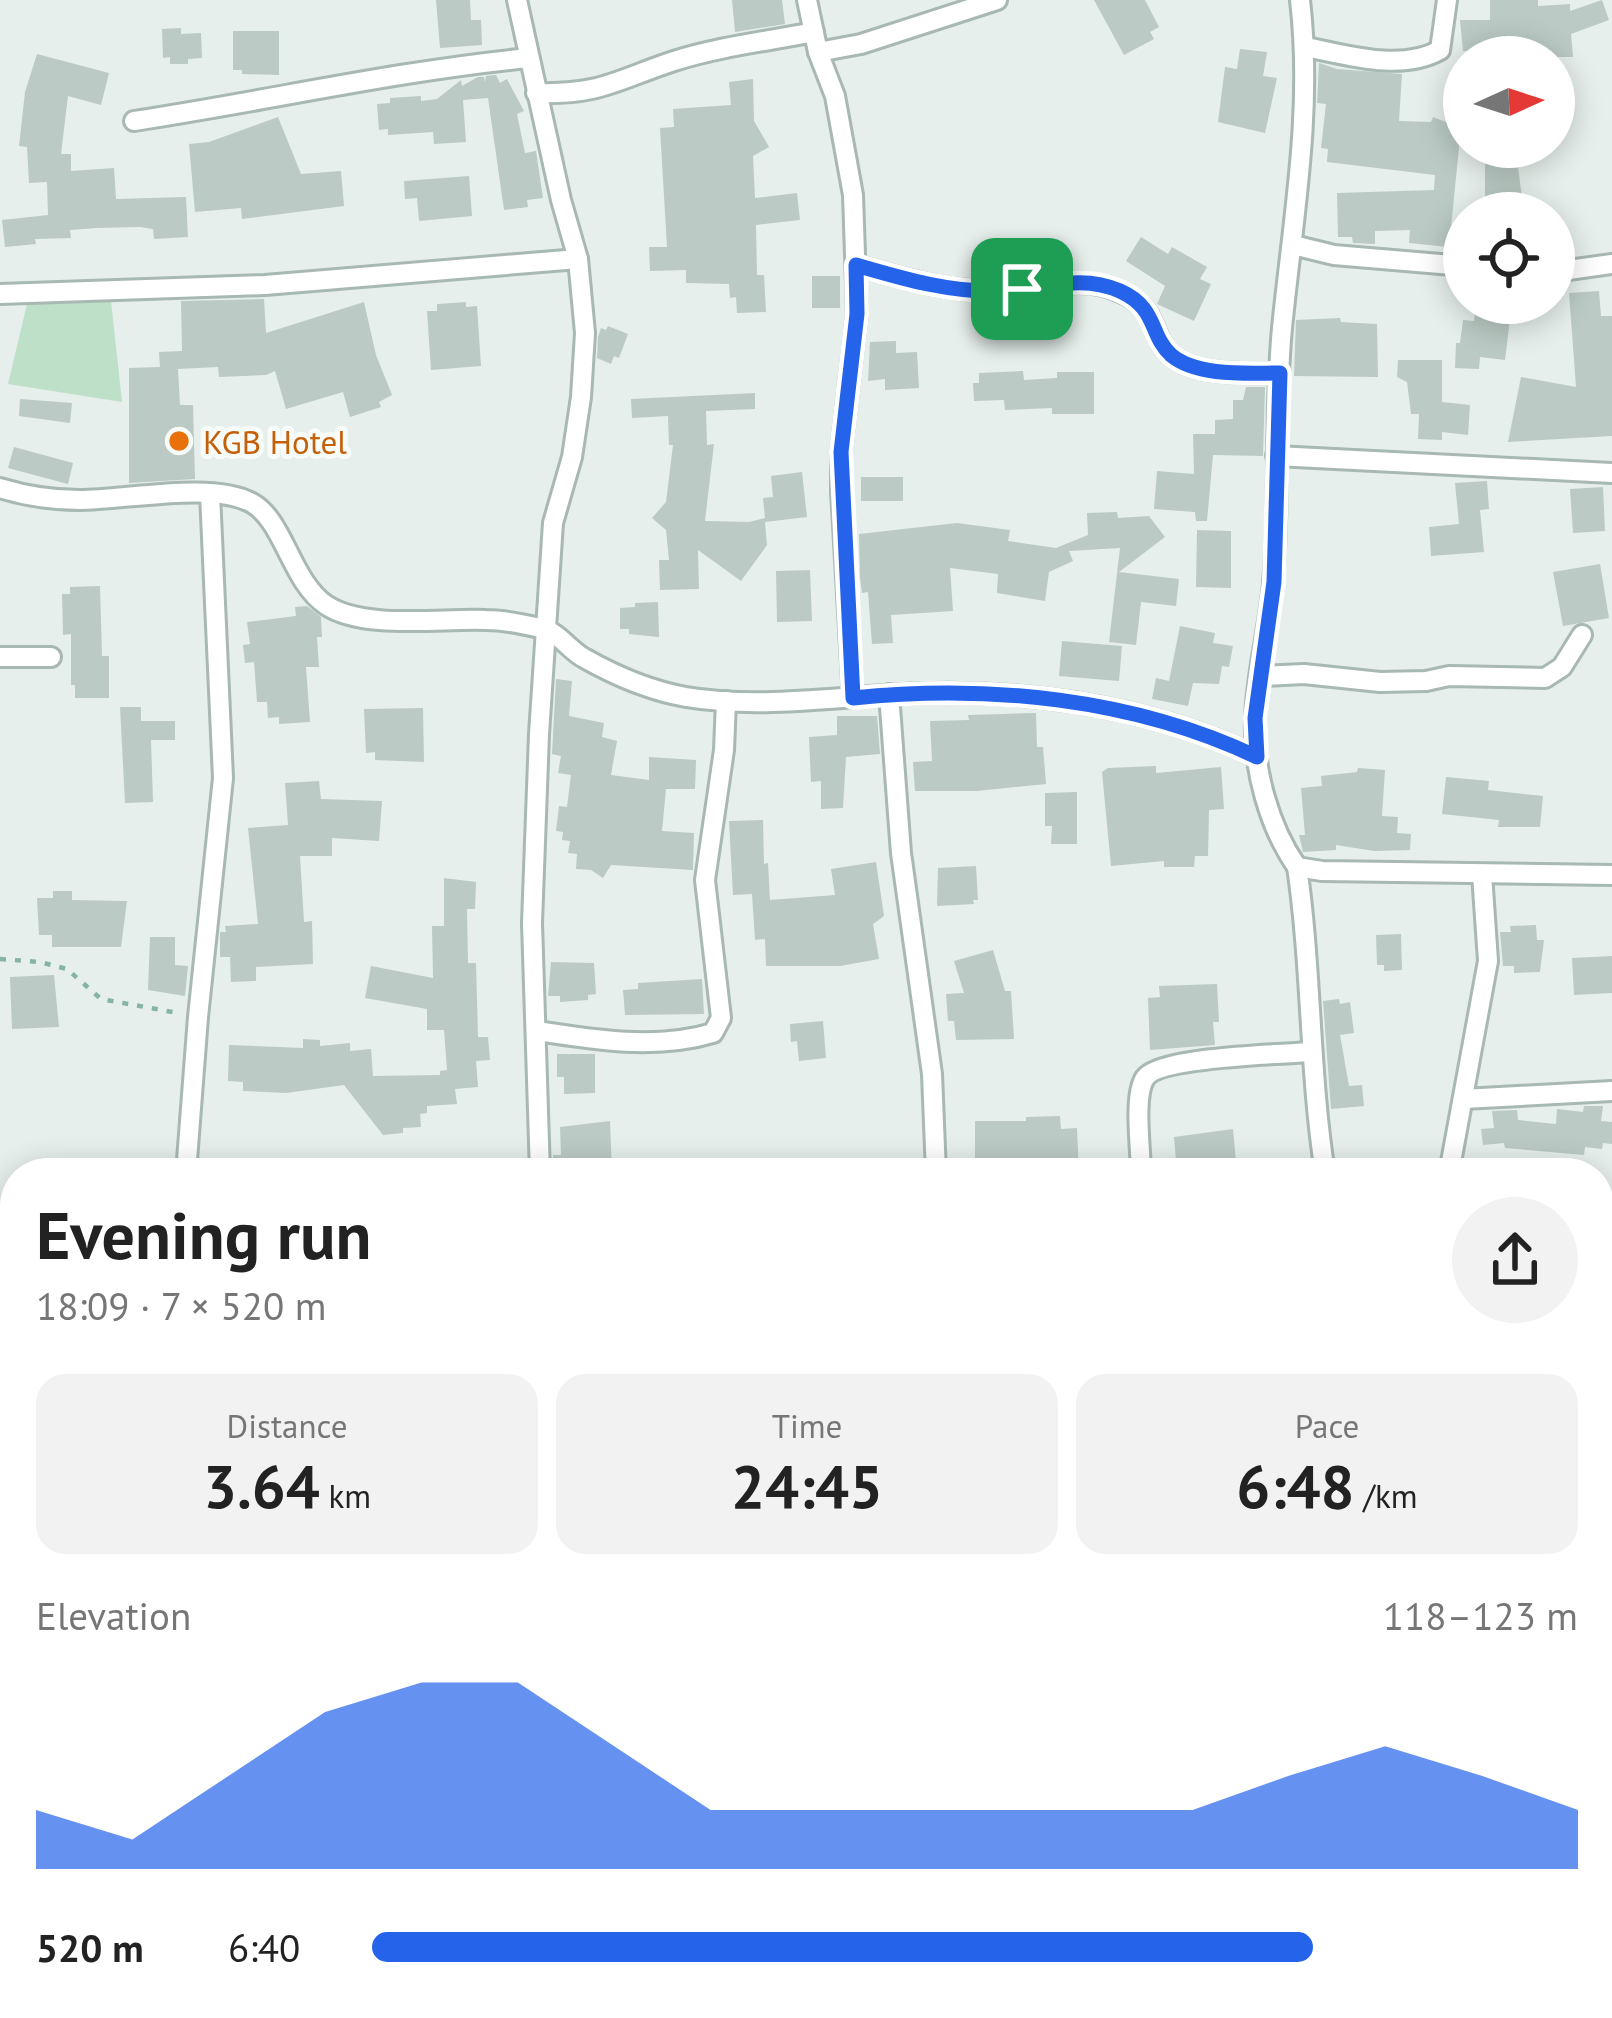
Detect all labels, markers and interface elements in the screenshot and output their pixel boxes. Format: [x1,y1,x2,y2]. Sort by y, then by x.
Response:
north arrow [1443,36,1575,168]
map controls [1443,36,1575,324]
button: locate [1443,192,1575,324]
pin [971,238,1073,340]
icon: arrive [989,256,1055,322]
place label: KGB Hotel [203,420,347,463]
marker: KGB Hotel [166,428,192,454]
text: Evening run [36,1192,371,1277]
button: share [1452,1197,1578,1323]
text: 18:09 · 7 × 520 m [36,1280,326,1331]
text: Distance [227,1404,347,1447]
text: Time [772,1404,842,1447]
text: Pace [1295,1404,1359,1447]
text: 3.64 [203,1447,320,1525]
text: 24:45 [731,1447,883,1525]
text: 6:48 [1236,1447,1355,1525]
text: km [320,1474,371,1517]
text: /km [1355,1474,1418,1517]
text: Elevation [36,1590,191,1641]
text: 118–123 m [1383,1590,1578,1641]
text: 520 m [36,1922,144,1973]
text: 6:40 [228,1922,300,1973]

